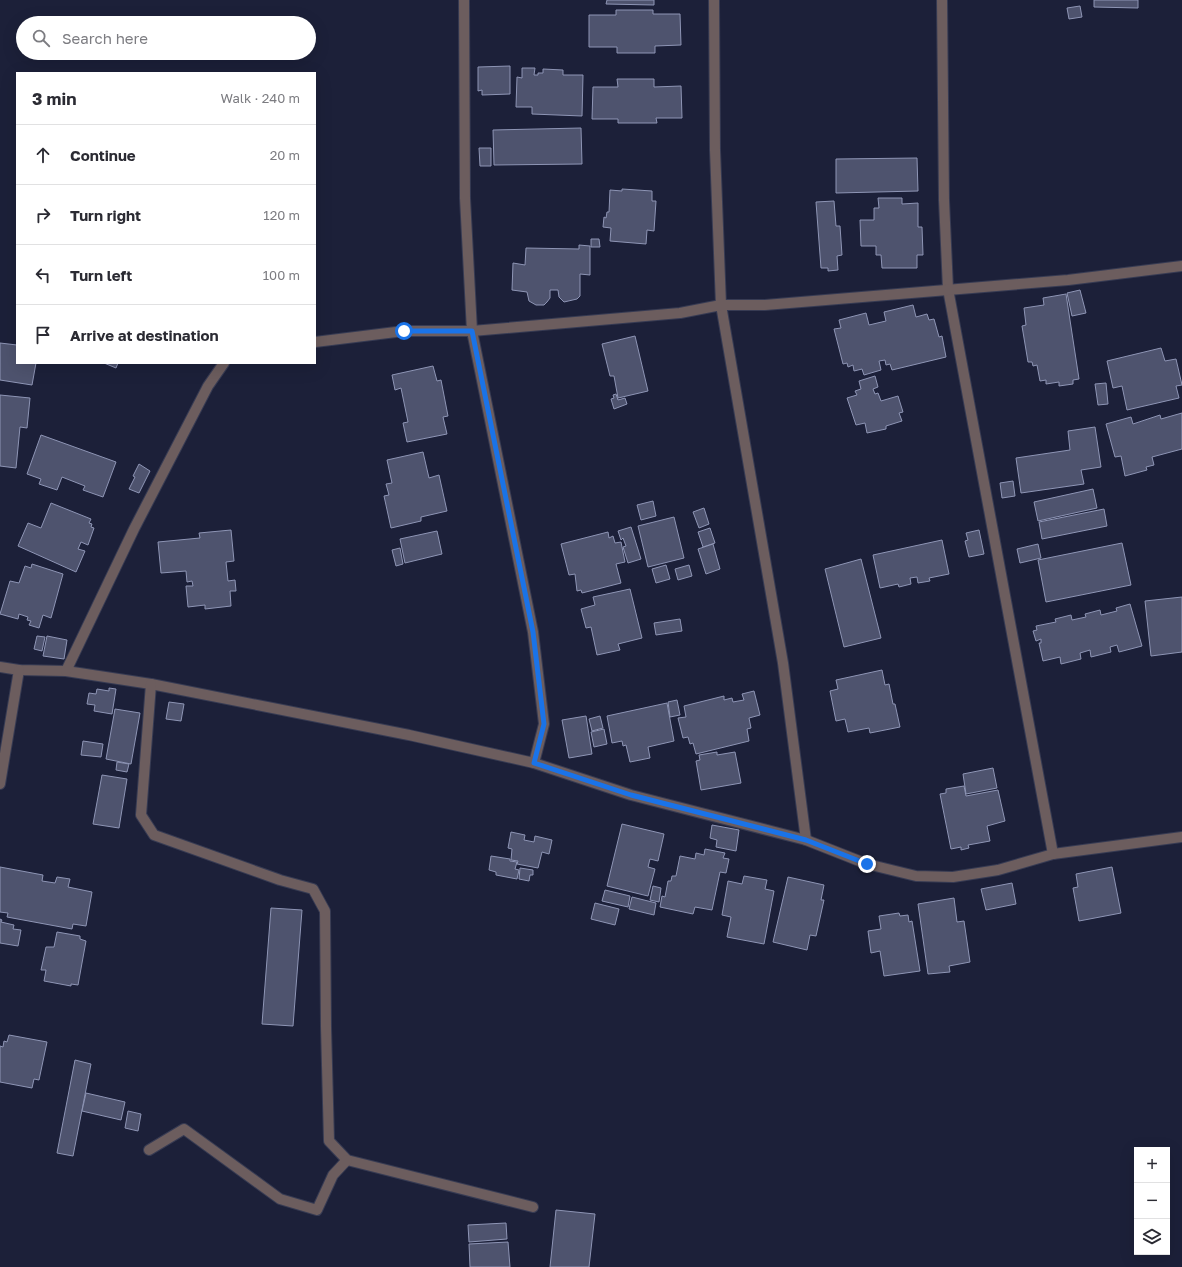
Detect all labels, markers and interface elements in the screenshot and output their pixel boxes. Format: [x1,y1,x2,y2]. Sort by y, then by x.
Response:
search box [16,16,316,60]
icon: search [30,27,52,49]
text: Search here [62,29,148,47]
text: 3 min [32,88,76,109]
text: Walk · 240 m [221,90,300,106]
icon: ahead [32,144,54,166]
text: Continue [70,146,136,164]
text: 20 m [270,147,300,163]
icon: right [32,204,54,226]
text: Turn right [70,206,141,224]
text: 120 m [263,207,300,223]
icon: left [32,264,54,286]
text: Turn left [70,266,132,284]
text: 100 m [263,267,300,283]
route start [395,322,413,340]
icon: arrive [32,324,54,346]
text: Arrive at destination [70,326,219,344]
route end [858,855,876,873]
map controls [1134,1147,1170,1255]
button: + [1134,1147,1170,1183]
button: − [1134,1183,1170,1219]
button: layers [1134,1219,1170,1255]

